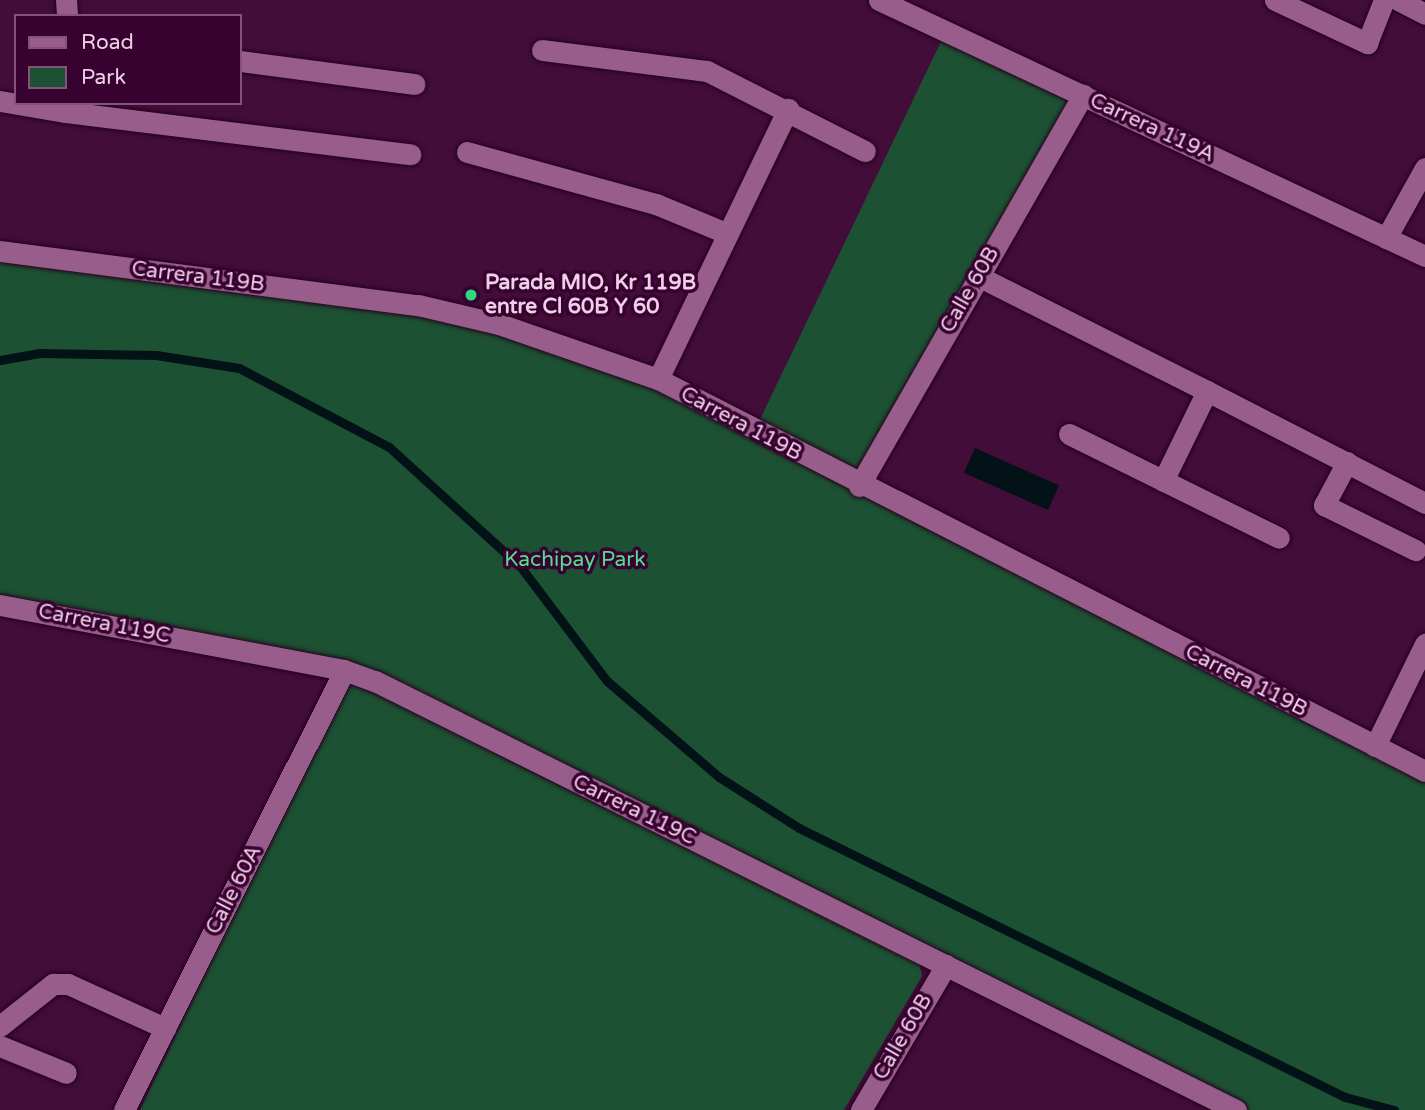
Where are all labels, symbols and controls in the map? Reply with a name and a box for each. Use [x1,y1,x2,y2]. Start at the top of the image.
legend [14,14,242,105]
text: Road [81,30,134,55]
text: Park [81,65,126,90]
street label: Carrera 119A [1086,88,1218,168]
street label: Calle 60B [935,243,1005,337]
street label: Carrera 119B [130,256,266,298]
place label: Parada MIO, Kr 119B entre Cl 60B Y 60 [485,270,696,320]
marker: Parada MIO, Kr 119B entre Cl 60B Y 60 [463,287,479,303]
street label: Carrera 119B [676,382,806,466]
park label: Kachipay Park [504,547,646,573]
street label: Carrera 119C [36,599,172,649]
street label: Carrera 119B [1181,639,1311,723]
street label: Carrera 119C [568,769,700,851]
street label: Calle 60A [201,841,267,939]
street label: Calle 60B [868,990,938,1084]

